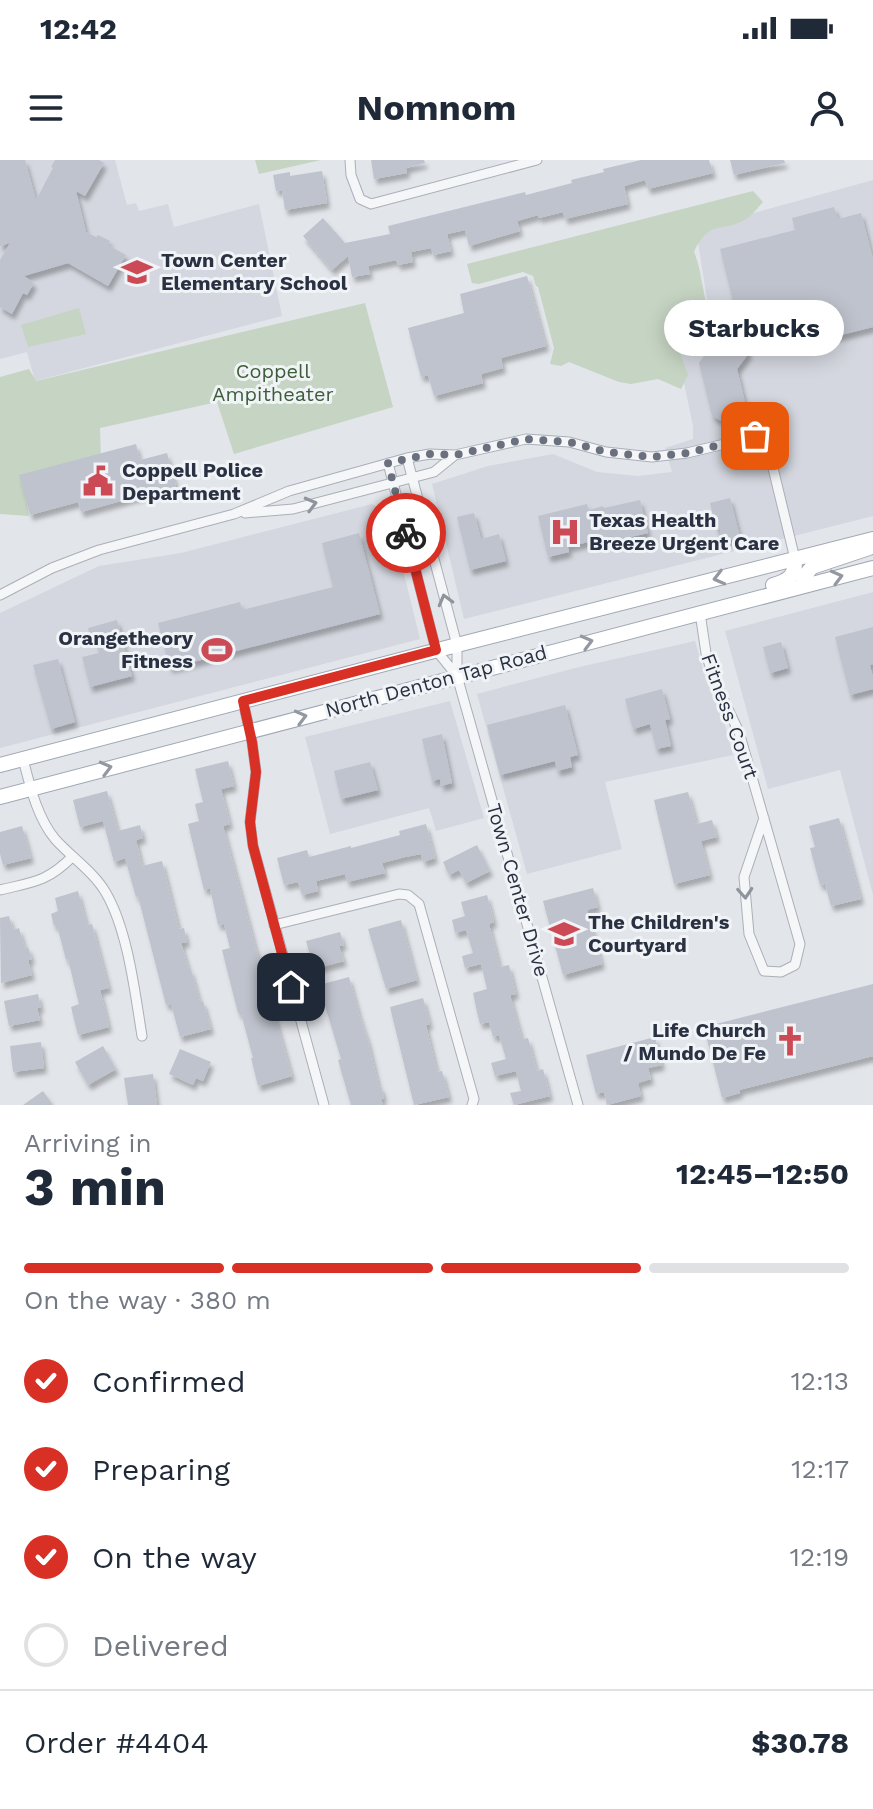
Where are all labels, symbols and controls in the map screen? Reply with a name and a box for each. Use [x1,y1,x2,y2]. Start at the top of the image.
text: 12:42 [40,11,117,46]
icon: menu [24,86,68,130]
icon: person [805,86,849,130]
text: Nomnom [357,87,516,129]
place label: Town Center Elementary School [161,248,348,295]
school or university icon: Town Center Elementary School [120,255,154,289]
callout: Starbucks [665,300,845,356]
text: Starbucks [688,313,820,343]
park label: Coppell Ampitheater [212,359,334,406]
pin [721,402,789,470]
icon: bag [733,414,777,458]
place label: Coppell Police Department [122,458,263,505]
public building icon: Coppell Police Department [81,464,115,498]
courier [366,493,446,573]
one-way arrow [303,497,317,514]
place label: Texas Health Breeze Urgent Care [589,508,779,555]
icon: bike [384,511,428,555]
hospital icon: Texas Health Breeze Urgent Care [548,515,582,549]
one-way arrow [712,568,726,585]
one-way arrow [829,570,843,587]
one-way arrow [438,593,454,607]
place label: Orangetheory Fitness [58,626,194,673]
sports icon: Orangetheory Fitness [200,633,234,667]
one-way arrow [579,635,593,652]
street label: North Denton Tap Road [323,640,549,722]
street label: Fitness Court [696,650,764,783]
one-way arrow [293,709,307,726]
one-way arrow [99,761,113,778]
street label: Town Center Drive [482,801,554,979]
one-way arrow [736,887,753,900]
place label: The Children's Courtyard [588,910,730,957]
school or university icon: The Children's Courtyard [547,917,581,951]
pin [257,953,325,1021]
icon: home [269,965,313,1009]
place label: Life Church / Mundo De Fe [623,1018,766,1065]
church icon: Life Church / Mundo De Fe [773,1024,807,1058]
text: Arriving in [24,1128,152,1158]
text: 12:45–12:50 [676,1156,849,1191]
text: 3 min [24,1157,166,1218]
text: On the way · 380 m [24,1285,271,1315]
icon: check [24,1359,68,1403]
text: Confirmed [92,1364,246,1399]
text: 12:13 [791,1366,849,1396]
icon: check [24,1447,68,1491]
text: Preparing [92,1452,230,1487]
text: 12:17 [791,1454,849,1484]
icon: check [24,1535,68,1579]
text: On the way [92,1540,257,1575]
text: 12:19 [790,1542,849,1572]
text: Delivered [92,1628,229,1663]
text: Order #4404 [24,1725,209,1760]
text: $30.78 [751,1725,849,1760]

